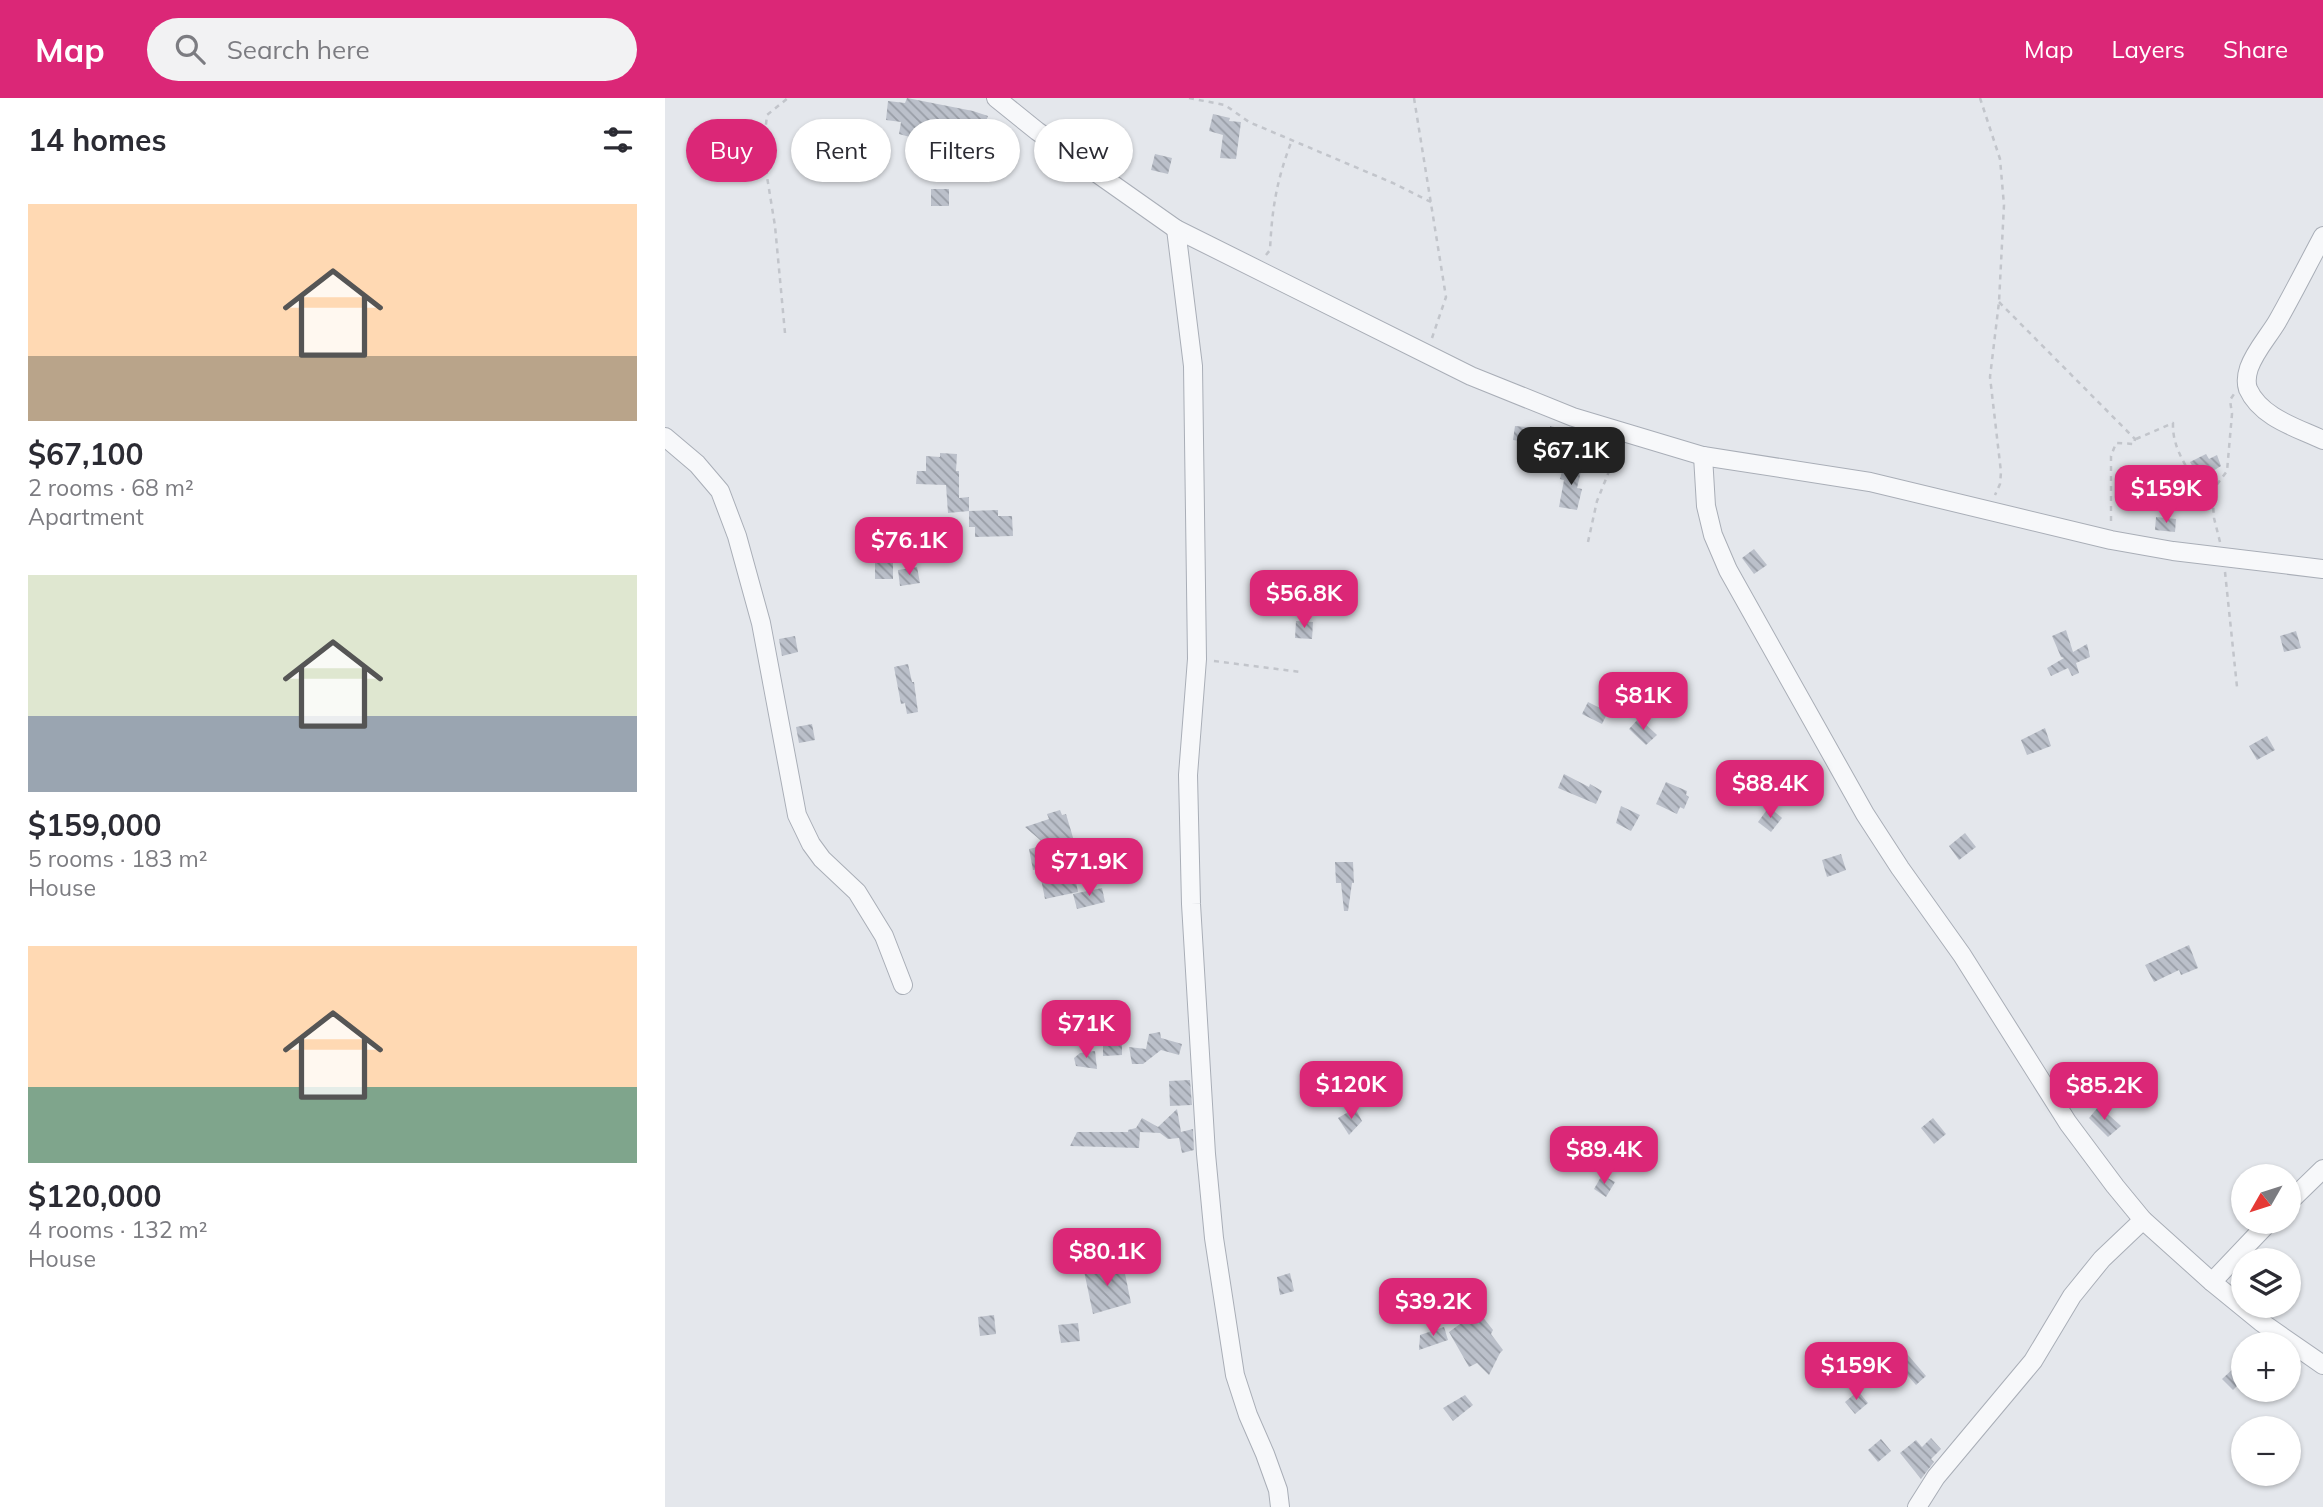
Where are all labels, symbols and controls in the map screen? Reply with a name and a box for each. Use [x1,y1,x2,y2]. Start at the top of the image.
search box [147,18,637,81]
text: Map [35,29,105,70]
icon: search [171,30,209,68]
text: Search here [227,33,370,66]
text: Map [2024,34,2073,64]
text: Layers [2111,34,2185,64]
text: Share [2223,34,2288,64]
chip: Buy [686,119,777,182]
chip: Rent [791,119,891,182]
chip: Filters [905,119,1020,182]
chip: New [1034,119,1133,182]
text: 14 homes [28,121,167,159]
icon: filters [599,121,637,159]
icon: home [270,250,396,376]
pin: $67.1K [1514,428,1628,487]
text: $67,100 [28,435,143,473]
text: $67.1K [1533,435,1609,464]
pin: $159K [2117,466,2215,525]
text: 2 rooms · 68 m² [28,473,194,502]
text: $159K [2131,473,2201,502]
text: Apartment [28,502,144,531]
pin: $76.1K [852,518,966,577]
text: $76.1K [871,525,947,554]
pin: $56.8K [1247,570,1361,630]
text: $56.8K [1266,578,1342,607]
icon: home [270,621,396,747]
pin: $81K [1602,672,1684,732]
text: $81K [1615,680,1671,709]
pin: $88.4K [1713,760,1827,820]
text: $88.4K [1732,768,1808,797]
text: $159,000 [28,806,161,844]
pin: $71.9K [1032,838,1146,898]
text: 5 rooms · 183 m² [28,844,208,873]
text: $71.9K [1051,846,1127,875]
text: House [28,873,96,902]
icon: home [270,992,396,1118]
pin: $71K [1045,1000,1127,1060]
text: $71K [1058,1008,1114,1037]
pin: $120K [1302,1062,1400,1121]
pin: $85.2K [2047,1062,2161,1122]
text: $120K [1316,1069,1386,1098]
text: $85.2K [2066,1070,2142,1099]
pin: $89.4K [1547,1126,1661,1186]
text: $89.4K [1566,1134,1642,1163]
north arrow [2231,1164,2301,1234]
map controls [2231,1164,2301,1486]
text: $120,000 [28,1177,161,1215]
text: 4 rooms · 132 m² [28,1215,208,1244]
pin: $80.1K [1050,1228,1164,1288]
text: $80.1K [1069,1236,1145,1265]
text: House [28,1244,96,1273]
button: layers [2231,1248,2301,1318]
pin: $39.2K [1376,1278,1490,1338]
text: $39.2K [1395,1286,1471,1315]
button: + [2231,1332,2301,1402]
pin: $159K [1807,1342,1905,1402]
text: $159K [1821,1350,1891,1379]
button: − [2231,1416,2301,1486]

